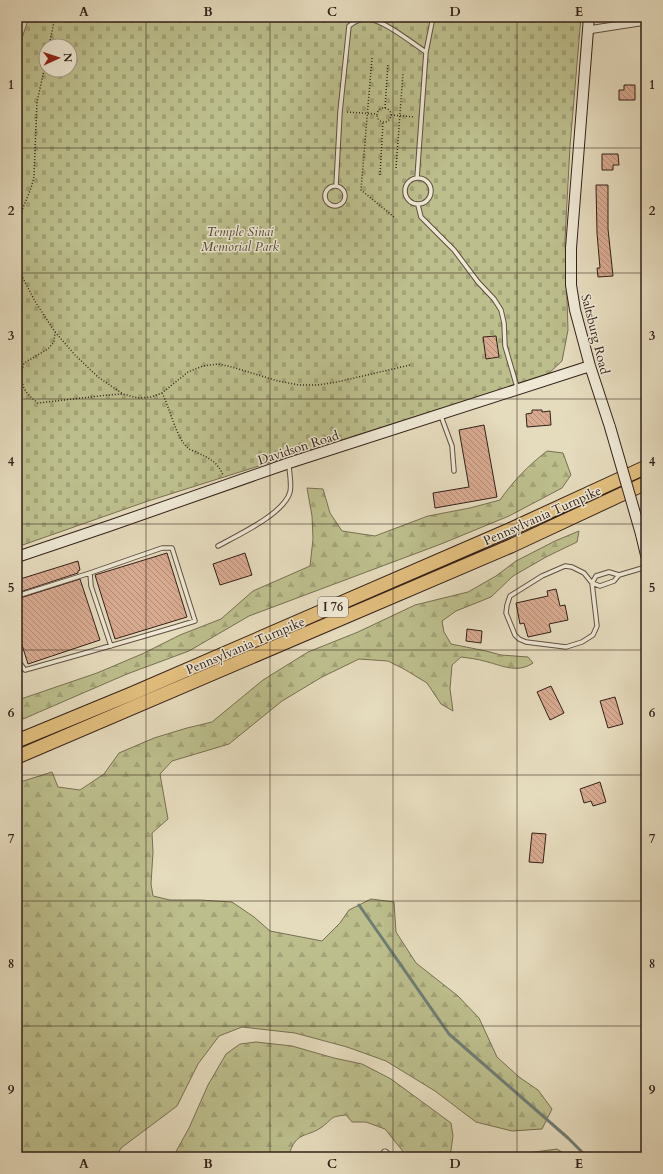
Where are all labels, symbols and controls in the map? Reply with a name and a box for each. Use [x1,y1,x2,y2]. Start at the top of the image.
text: A [79,3,89,21]
text: B [203,3,213,21]
text: C [327,3,337,21]
text: D [449,3,461,21]
text: E [575,3,583,21]
north arrow [38,38,78,78]
text: N [60,52,75,63]
text: 1 [8,76,14,94]
text: 1 [649,76,655,94]
text: 2 [8,202,15,220]
text: 2 [649,202,656,220]
park label: Temple Sinai Memorial Park [201,223,280,256]
street label: Saltsburg Road [576,292,614,376]
text: 3 [8,327,15,345]
text: 3 [649,327,656,345]
street label: Davidson Road [256,426,341,470]
text: 4 [8,453,15,471]
text: 4 [649,453,656,471]
street label: Pennsylvania Turnpike [481,482,604,550]
text: 5 [8,579,14,597]
text: 5 [649,579,655,597]
road number: I 76 [318,597,348,617]
street label: Pennsylvania Turnpike [183,613,308,679]
text: 6 [8,704,15,722]
text: 6 [649,704,656,722]
text: 7 [8,830,15,848]
text: 7 [649,830,656,848]
text: 8 [8,955,14,973]
text: 8 [649,955,655,973]
text: 9 [8,1081,15,1099]
text: 9 [649,1081,656,1099]
text: A [79,1155,89,1173]
text: B [203,1155,213,1173]
text: C [327,1155,337,1173]
text: D [449,1155,461,1173]
text: E [575,1155,583,1173]

